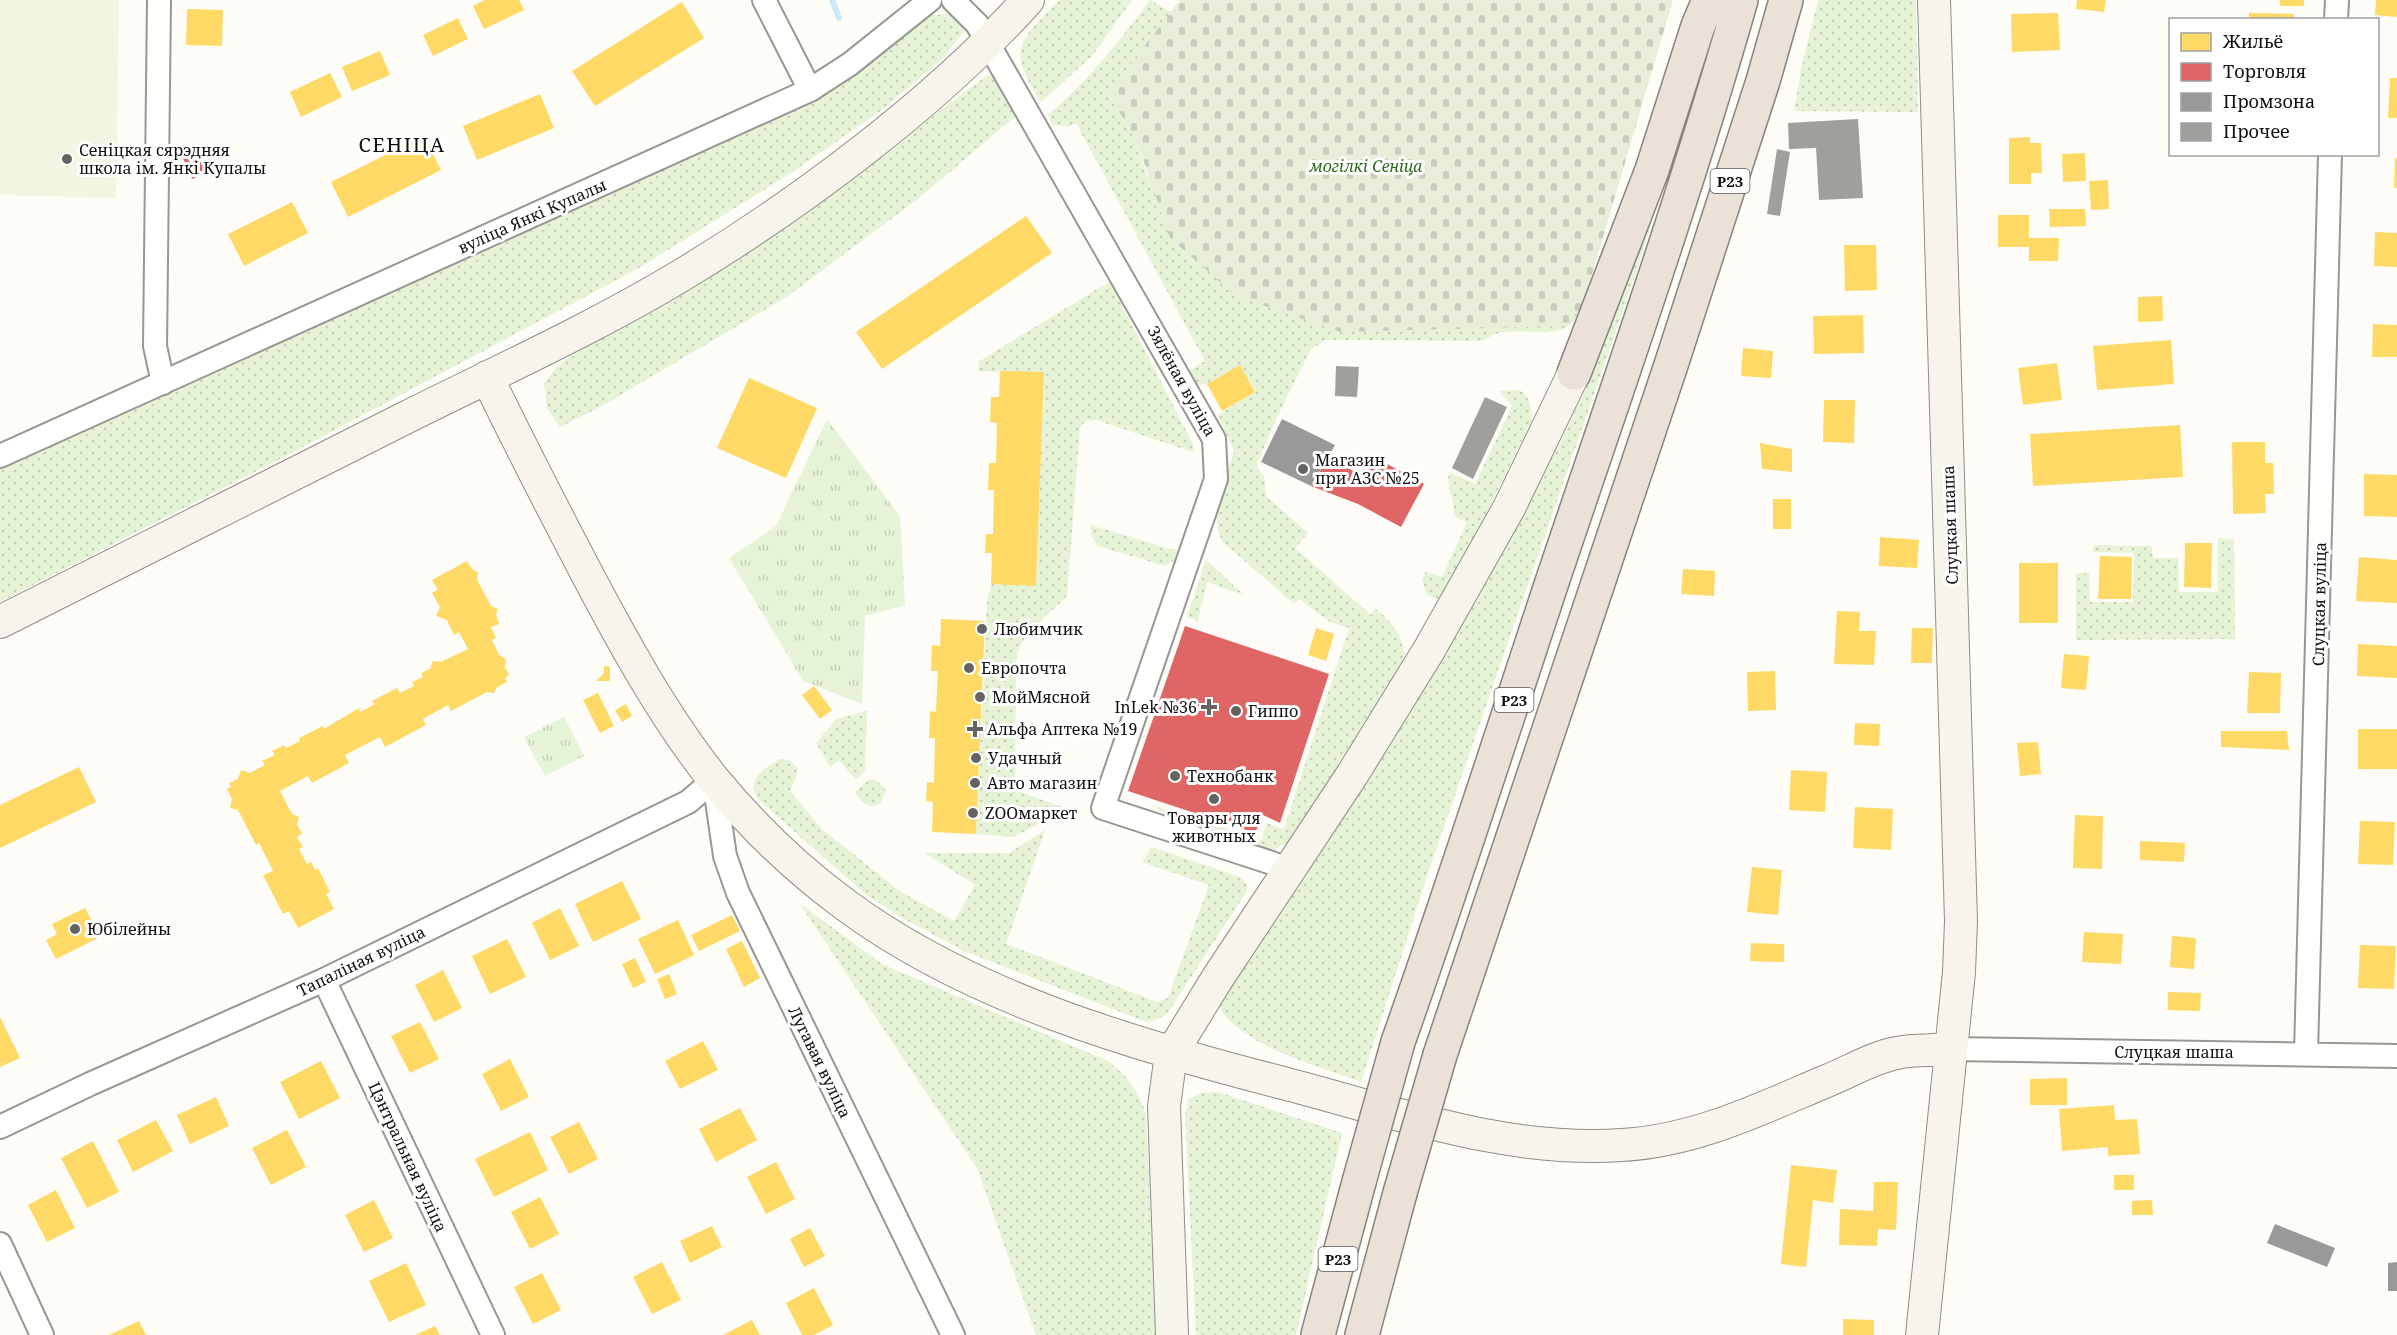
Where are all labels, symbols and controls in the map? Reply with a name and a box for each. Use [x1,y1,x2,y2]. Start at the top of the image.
legend [2169,18,2379,156]
text: Жильё [2222,29,2283,53]
text: Торговля [2223,59,2306,83]
text: Промзона [2223,89,2315,113]
text: Прочее [2223,119,2290,143]
district label: СЕНІЦА [358,131,446,158]
place label: Сеніцкая сярэдняя школа ім. Янкі Купалы [79,139,266,179]
marker: Сеніцкая сярэдняя школа ім. Янкі Купалы [60,152,74,166]
park label: могілкі Сеніца [1309,155,1422,177]
road number: Р23 [1710,169,1750,193]
street label: вуліца Янкі Купалы [454,173,610,259]
street label: Зялёная вуліца [1143,322,1221,440]
place label: Магазин при АЗС №25 [1315,449,1420,489]
marker: Магазин при АЗС №25 [1296,462,1310,476]
street label: Слуцкая шаша [1937,465,1963,585]
street label: Слуцкая вуліца [2307,542,2331,666]
place label: Любимчик [994,618,1083,640]
marker: Любимчик [975,622,989,636]
place label: Европочта [981,657,1067,679]
marker: Европочта [962,661,976,675]
place label: МойМясной [992,686,1091,708]
road number: Р23 [1494,688,1534,712]
marker: МойМясной [973,690,987,704]
place label: InLek №36 [1114,696,1197,718]
marker: InLek №36 [1202,700,1216,714]
place label: Гиппо [1248,700,1298,722]
marker: Гиппо [1229,704,1243,718]
place label: Альфа Аптека №19 [987,718,1137,740]
marker: Альфа Аптека №19 [968,722,982,736]
place label: Удачный [988,747,1062,769]
marker: Удачный [969,751,983,765]
place label: Технобанк [1187,765,1274,787]
marker: Технобанк [1168,769,1182,783]
place label: Авто магазин [987,772,1097,794]
marker: Авто магазин [968,776,982,790]
marker: Товары для животных [1207,792,1221,806]
place label: ZOOмаркет [985,802,1078,824]
marker: ZOOмаркет [966,806,980,820]
place label: Товары для животных [1167,807,1261,847]
place label: Юбілейны [87,918,171,940]
street label: Тапаліная вуліца [293,920,429,1002]
marker: Юбілейны [68,922,82,936]
street label: Лугавая вуліца [783,1002,857,1122]
street label: Слуцкая шаша [2114,1041,2234,1063]
street label: Цэнтральная вуліца [363,1078,453,1236]
road number: Р23 [1318,1247,1358,1271]

